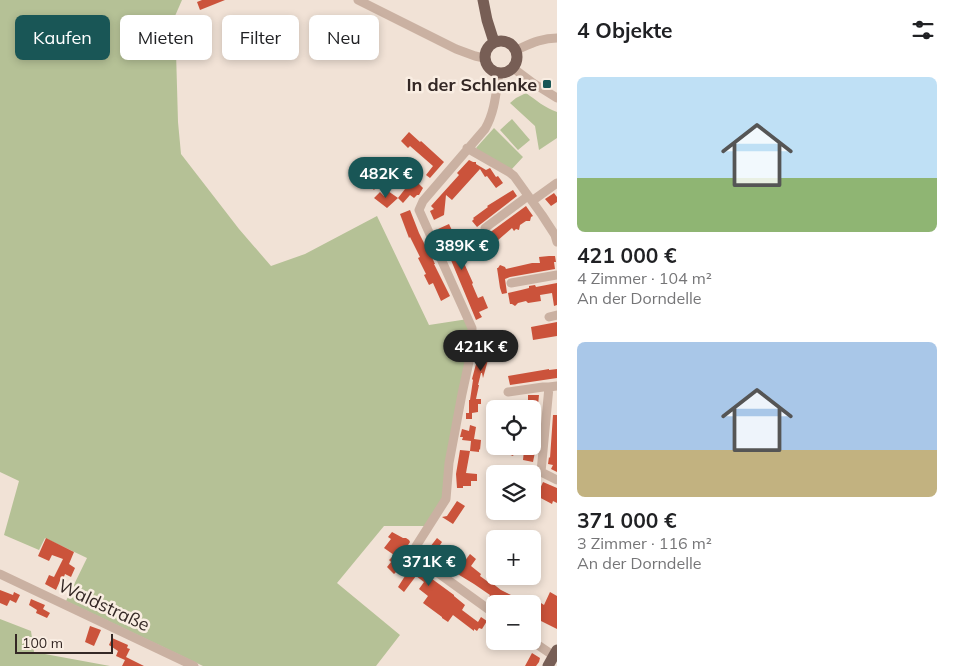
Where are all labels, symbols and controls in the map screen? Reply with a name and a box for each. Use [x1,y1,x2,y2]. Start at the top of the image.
chip: Kaufen [15,15,110,60]
chip: Mieten [120,15,212,60]
chip: Filter [222,15,299,60]
chip: Neu [309,15,379,60]
icon: filters [909,16,937,44]
text: 4 Objekte [577,17,673,43]
place label: In der Schlenke [407,73,537,96]
marker: In der Schlenke [541,78,553,90]
icon: home [712,110,802,200]
pin: 482K € [345,156,427,199]
text: 482K € [359,163,413,183]
pin: 389K € [421,228,503,271]
text: 389K € [435,235,489,255]
text: 421 000 € [577,242,677,268]
text: 4 Zimmer · 104 m² [577,268,712,288]
text: An der Dorndelle [577,288,702,308]
pin: 421K € [440,330,522,372]
text: 421K € [454,336,508,356]
icon: home [712,375,802,465]
map controls [486,400,541,650]
button: locate [486,400,541,455]
button: layers [486,465,541,520]
text: 371 000 € [577,507,677,533]
button: + [486,530,541,585]
text: 3 Zimmer · 116 m² [577,533,712,553]
pin: 371K € [388,544,470,587]
text: 371K € [402,551,456,571]
text: An der Dorndelle [577,553,702,573]
street label: Waldstraße [55,574,153,636]
button: − [486,595,541,650]
scale bar [15,631,112,654]
text: 100 m [22,634,63,652]

